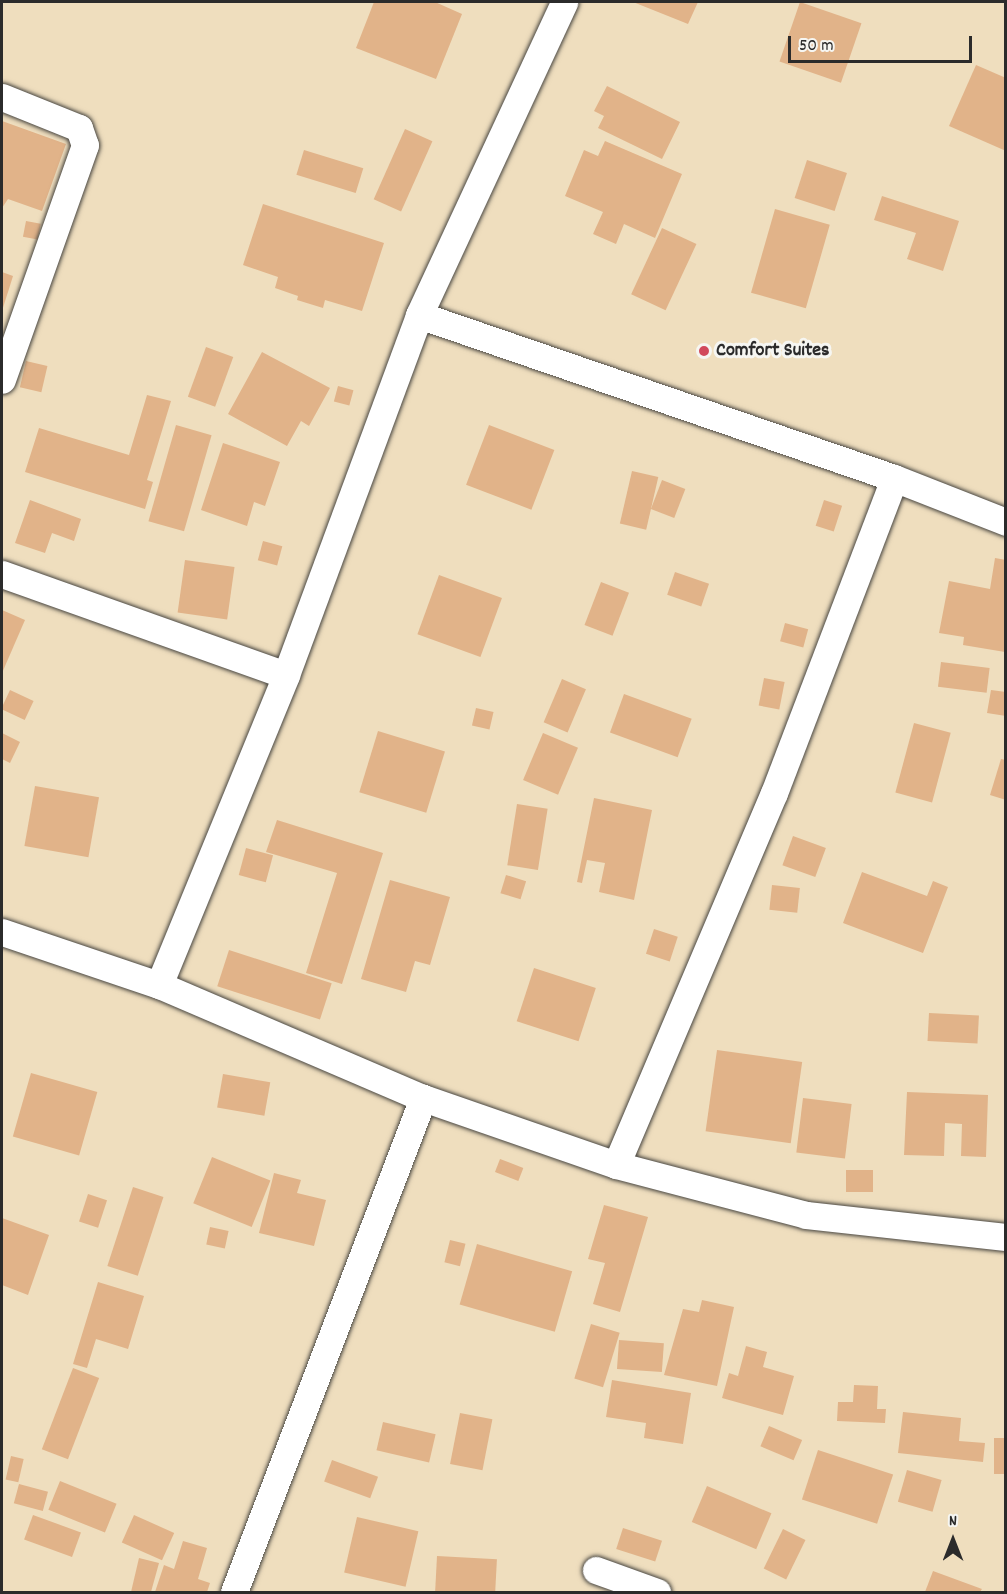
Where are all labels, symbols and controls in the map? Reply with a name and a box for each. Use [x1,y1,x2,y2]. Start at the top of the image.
scale bar [791,24,976,62]
text: 50 m [799,34,834,59]
place label: Comfort Suites [716,339,830,363]
marker: Comfort Suites [697,344,711,358]
north arrow [923,1510,983,1570]
text: N [949,1510,957,1533]

